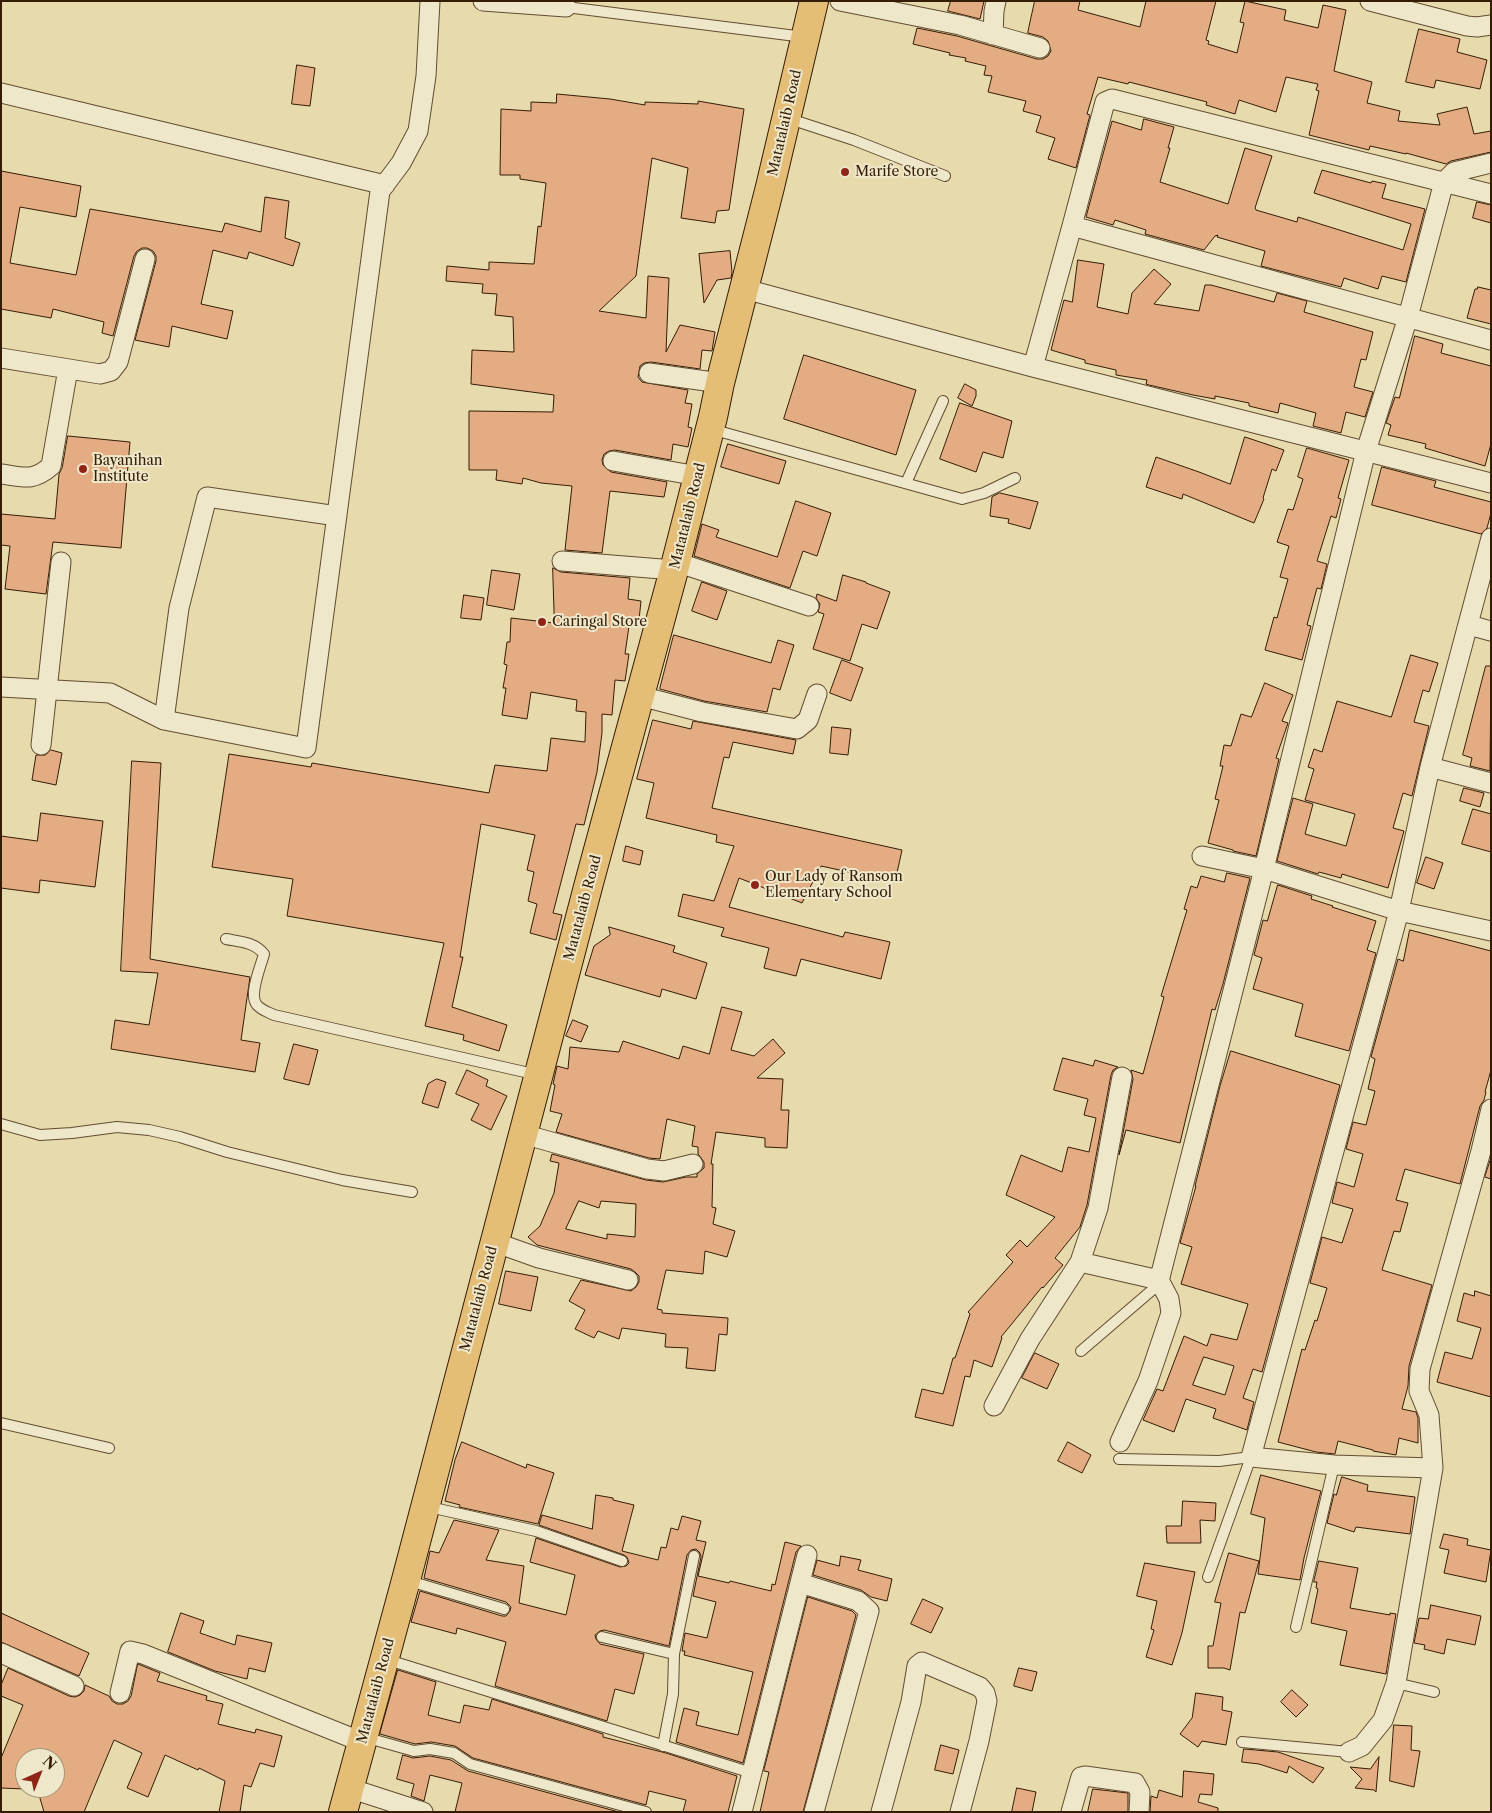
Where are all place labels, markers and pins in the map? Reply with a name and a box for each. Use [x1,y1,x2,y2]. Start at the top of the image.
place label: Marife Store [855,164,938,180]
marker: Marife Store [839,166,851,178]
place label: Bayanihan Institute [93,453,163,486]
marker: Bayanihan Institute [77,463,89,475]
place label: Caringal Store [552,614,647,630]
marker: Caringal Store [536,616,548,628]
place label: Our Lady of Ransom Elementary School [765,869,903,902]
marker: Our Lady of Ransom Elementary School [749,879,761,891]

